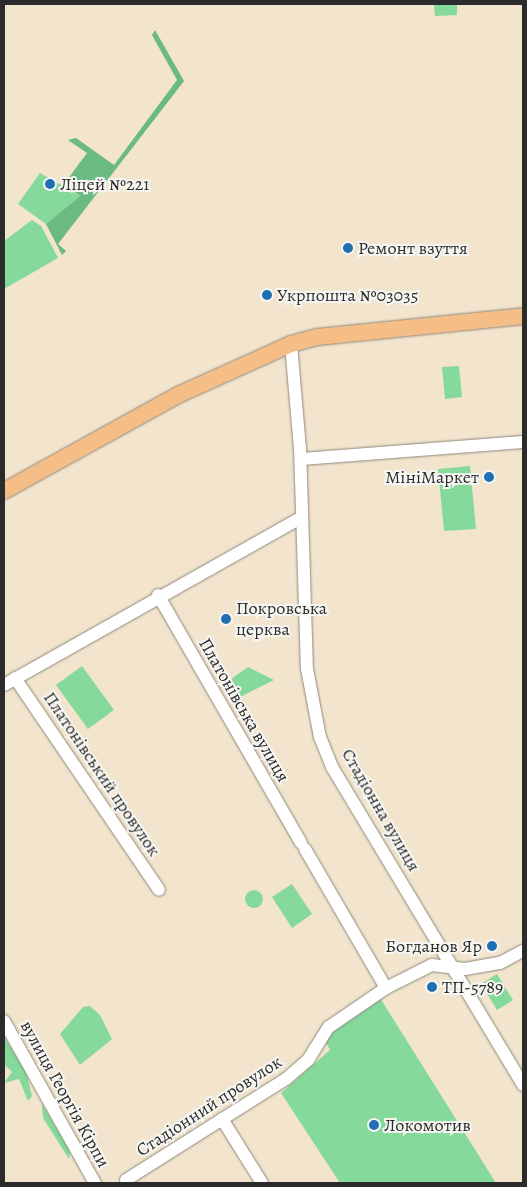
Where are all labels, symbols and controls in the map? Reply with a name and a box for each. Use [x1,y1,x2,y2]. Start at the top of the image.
place label: Ліцей №221 [60,173,149,195]
marker: Ліцей №221 [44,178,56,190]
place label: Ремонт взуття [358,237,468,259]
marker: Ремонт взуття [342,242,354,254]
place label: Укрпошта №03035 [277,284,418,306]
marker: Укрпошта №03035 [261,289,273,301]
place label: МініМаркет [385,466,479,488]
marker: МініМаркет [483,471,495,483]
place label: Покровська церква [236,598,327,640]
marker: Покровська церква [220,613,232,625]
street label: Платонівська вулиця [194,634,294,786]
street label: Платонівський провулок [39,688,165,860]
street label: Стадіонна вулиця [337,745,425,875]
place label: Богданов Яр [385,935,482,957]
marker: Богданов Яр [486,940,498,952]
place label: ТП-5789 [442,976,503,998]
marker: ТП-5789 [426,981,438,993]
street label: вулиця Георгія Кірпи [16,1017,114,1171]
street label: Стадіонний провулок [132,1051,286,1161]
place label: Локомотив [384,1114,471,1136]
marker: Локомотив [368,1119,380,1131]

